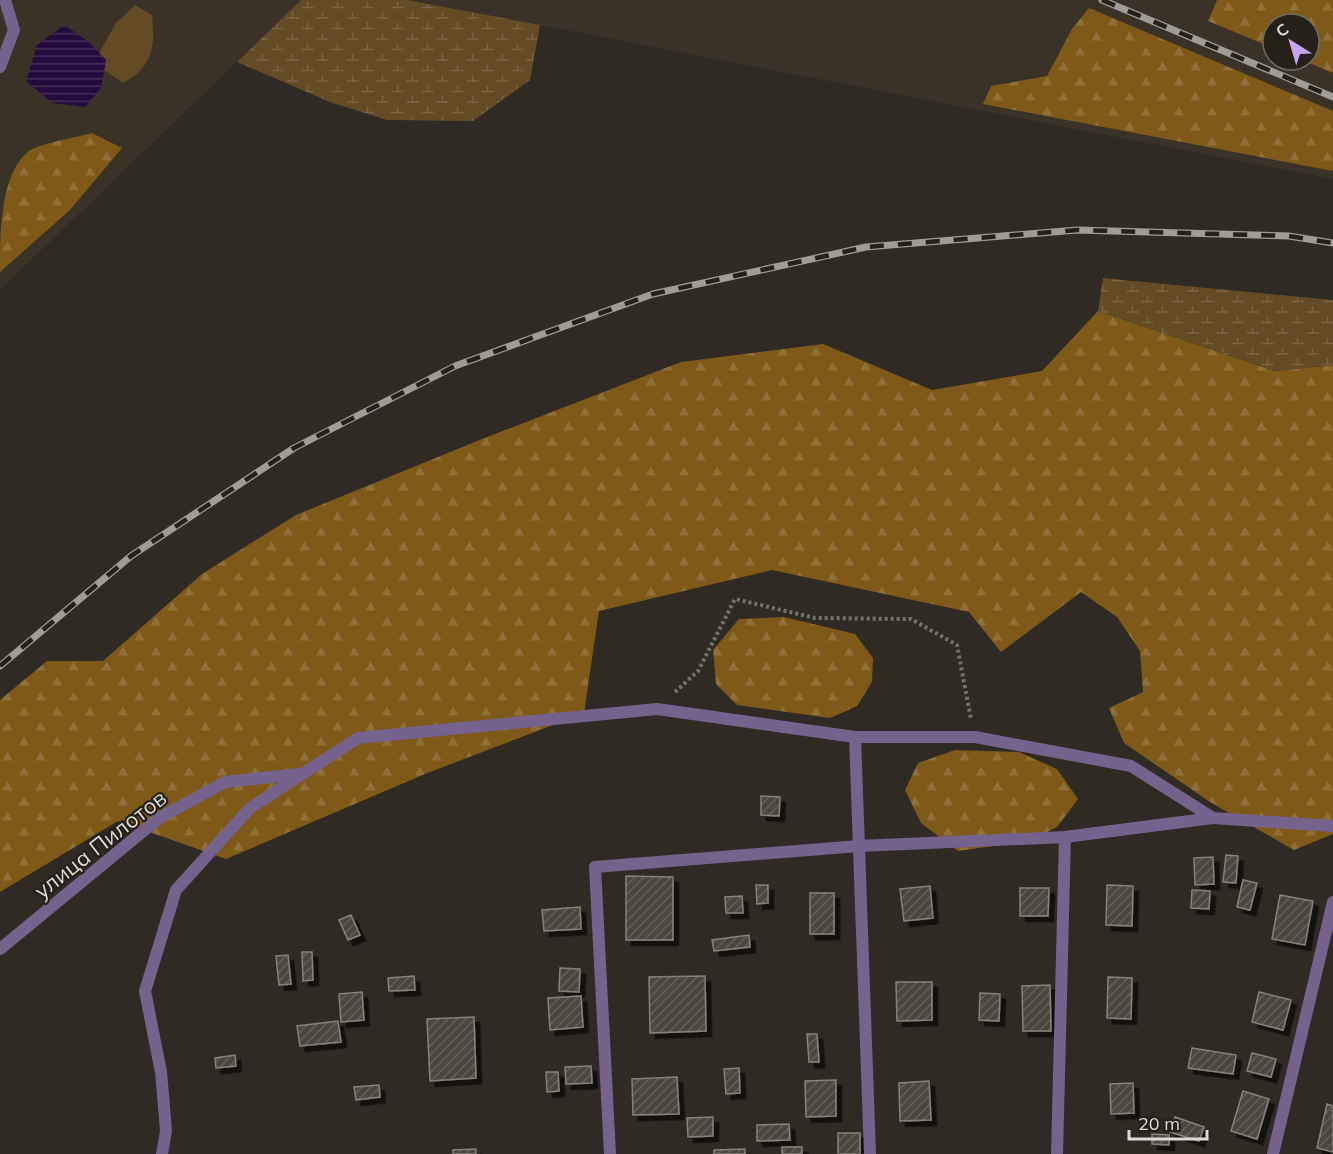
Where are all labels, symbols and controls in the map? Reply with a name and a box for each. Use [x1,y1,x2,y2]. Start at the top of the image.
north arrow [1261,12,1321,72]
text: С [1272,19,1292,41]
street label: улица Пилотов [28,784,172,904]
scale bar [1129,1103,1207,1141]
text: 20 m [1138,1112,1180,1135]

